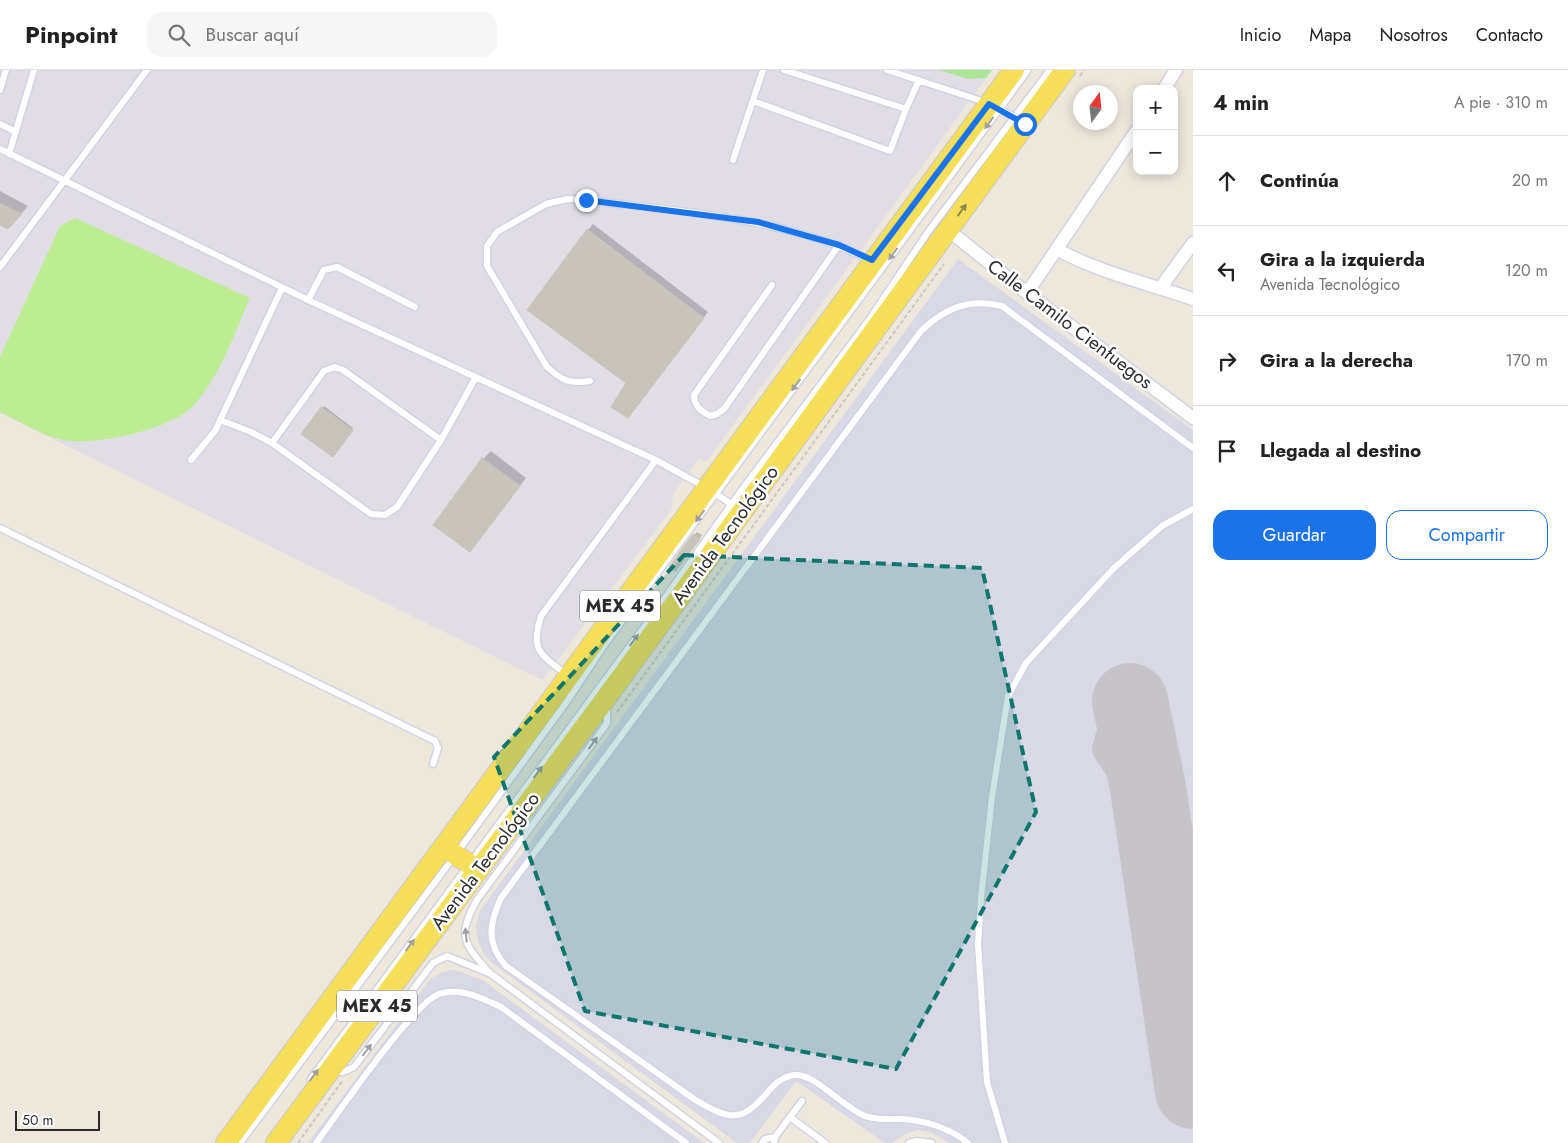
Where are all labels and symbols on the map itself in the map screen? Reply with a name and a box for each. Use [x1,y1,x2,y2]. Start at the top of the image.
north arrow [1073,85,1118,130]
route start [1014,113,1037,136]
one-way arrow [984,117,994,130]
route end [575,189,598,212]
one-way arrow [957,204,968,217]
one-way arrow [888,247,898,261]
street label: Calle Camilo Cienfuegos [982,253,1158,395]
one-way arrow [791,378,802,391]
street label: Avenida Tecnológico [665,460,785,610]
one-way arrow [695,509,705,523]
road number: MEX 45 [580,590,660,622]
one-way arrow [629,634,639,647]
one-way arrow [587,737,598,750]
one-way arrow [533,765,543,778]
street label: Avenida Tecnológico [424,787,546,935]
one-way arrow [461,926,469,942]
one-way arrow [405,938,415,952]
road number: MEX 45 [337,990,417,1021]
one-way arrow [362,1043,372,1057]
one-way arrow [309,1068,319,1082]
scale bar [15,1108,100,1131]

